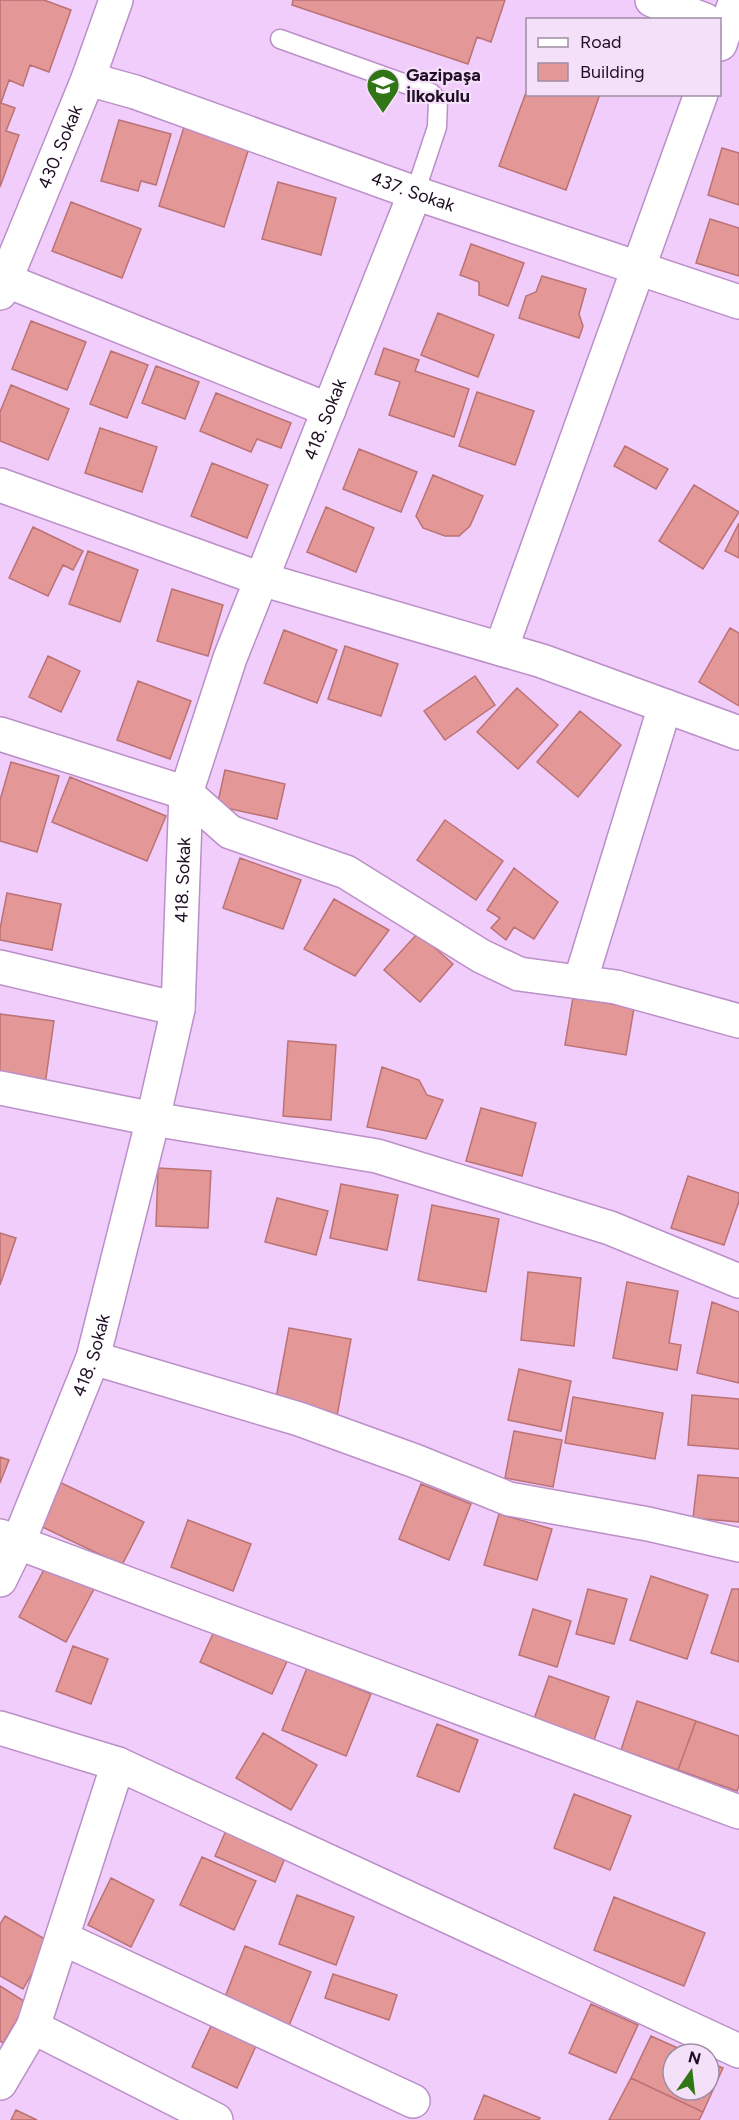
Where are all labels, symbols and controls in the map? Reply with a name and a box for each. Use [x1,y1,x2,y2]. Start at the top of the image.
legend [526,18,721,96]
text: Road [580,31,621,53]
text: Building [580,61,645,83]
place label: Gazipaşa İlkokulu [406,64,481,107]
school or university icon: Gazipaşa İlkokulu [365,67,401,114]
street label: 430. Sokak [33,101,87,192]
street label: 437. Sokak [368,167,458,217]
street label: 418. Sokak [299,375,351,463]
street label: 418. Sokak [170,836,195,923]
street label: 418. Sokak [68,1311,115,1400]
north arrow [661,2042,721,2102]
text: N [686,2047,703,2069]

